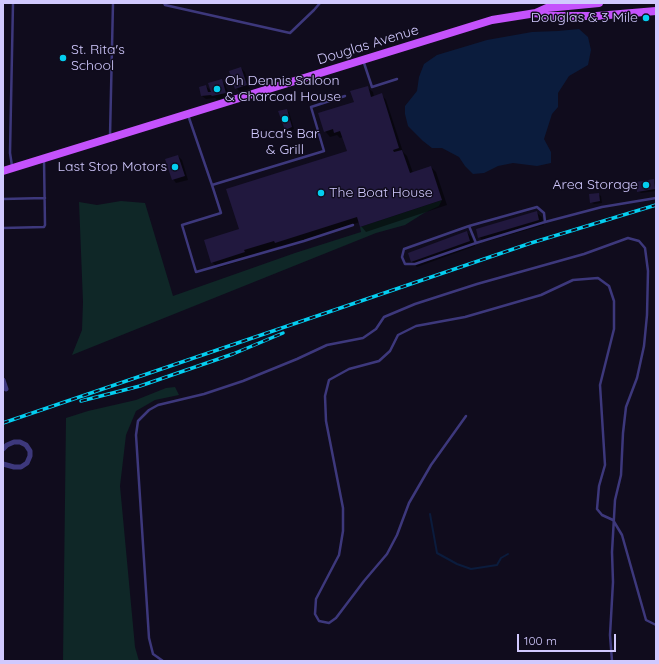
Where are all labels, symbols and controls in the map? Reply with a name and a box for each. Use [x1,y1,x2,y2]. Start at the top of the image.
place label: Douglas & 3 Mile [531,10,638,26]
marker: Douglas & 3 Mile [641,13,651,23]
street label: Douglas Avenue [315,22,421,68]
place label: St. Rita's School [71,42,125,74]
marker: St. Rita's School [58,53,68,63]
place label: Oh Dennis Saloon & Charcoal House [225,73,341,106]
marker: Oh Dennis Saloon & Charcoal House [212,84,222,94]
marker: Buca's Bar & Grill [280,114,290,124]
place label: Buca's Bar & Grill [251,126,319,158]
place label: Last Stop Motors [58,159,167,175]
marker: Last Stop Motors [170,162,180,172]
place label: Area Storage [553,177,638,193]
marker: Area Storage [641,180,651,190]
place label: The Boat House [329,185,433,201]
marker: The Boat House [316,188,326,198]
scale bar [519,626,618,652]
text: 100 m [524,633,557,648]

